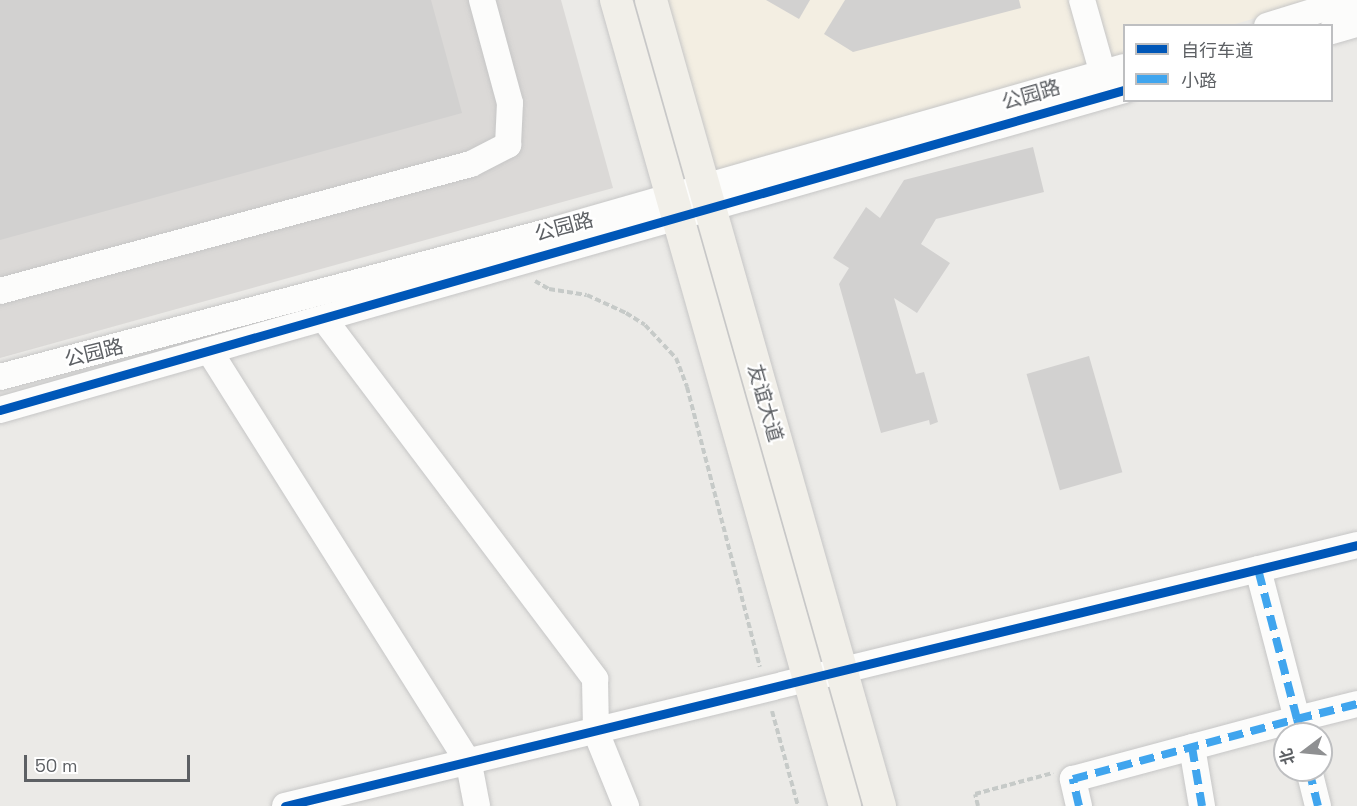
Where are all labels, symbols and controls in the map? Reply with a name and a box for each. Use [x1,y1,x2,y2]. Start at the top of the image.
legend [1123,24,1333,102]
text: 自行车道 [1181,39,1253,62]
text: 小路 [1181,69,1217,92]
street label: 公园路 [999,75,1063,115]
street label: 公园路 [532,208,596,246]
street label: 公园路 [62,334,126,372]
street label: 友谊大道 [742,361,788,445]
north arrow [1273,722,1333,782]
scale bar [27,743,194,781]
text: 北 [1275,746,1299,767]
text: 50 m [35,754,77,777]

